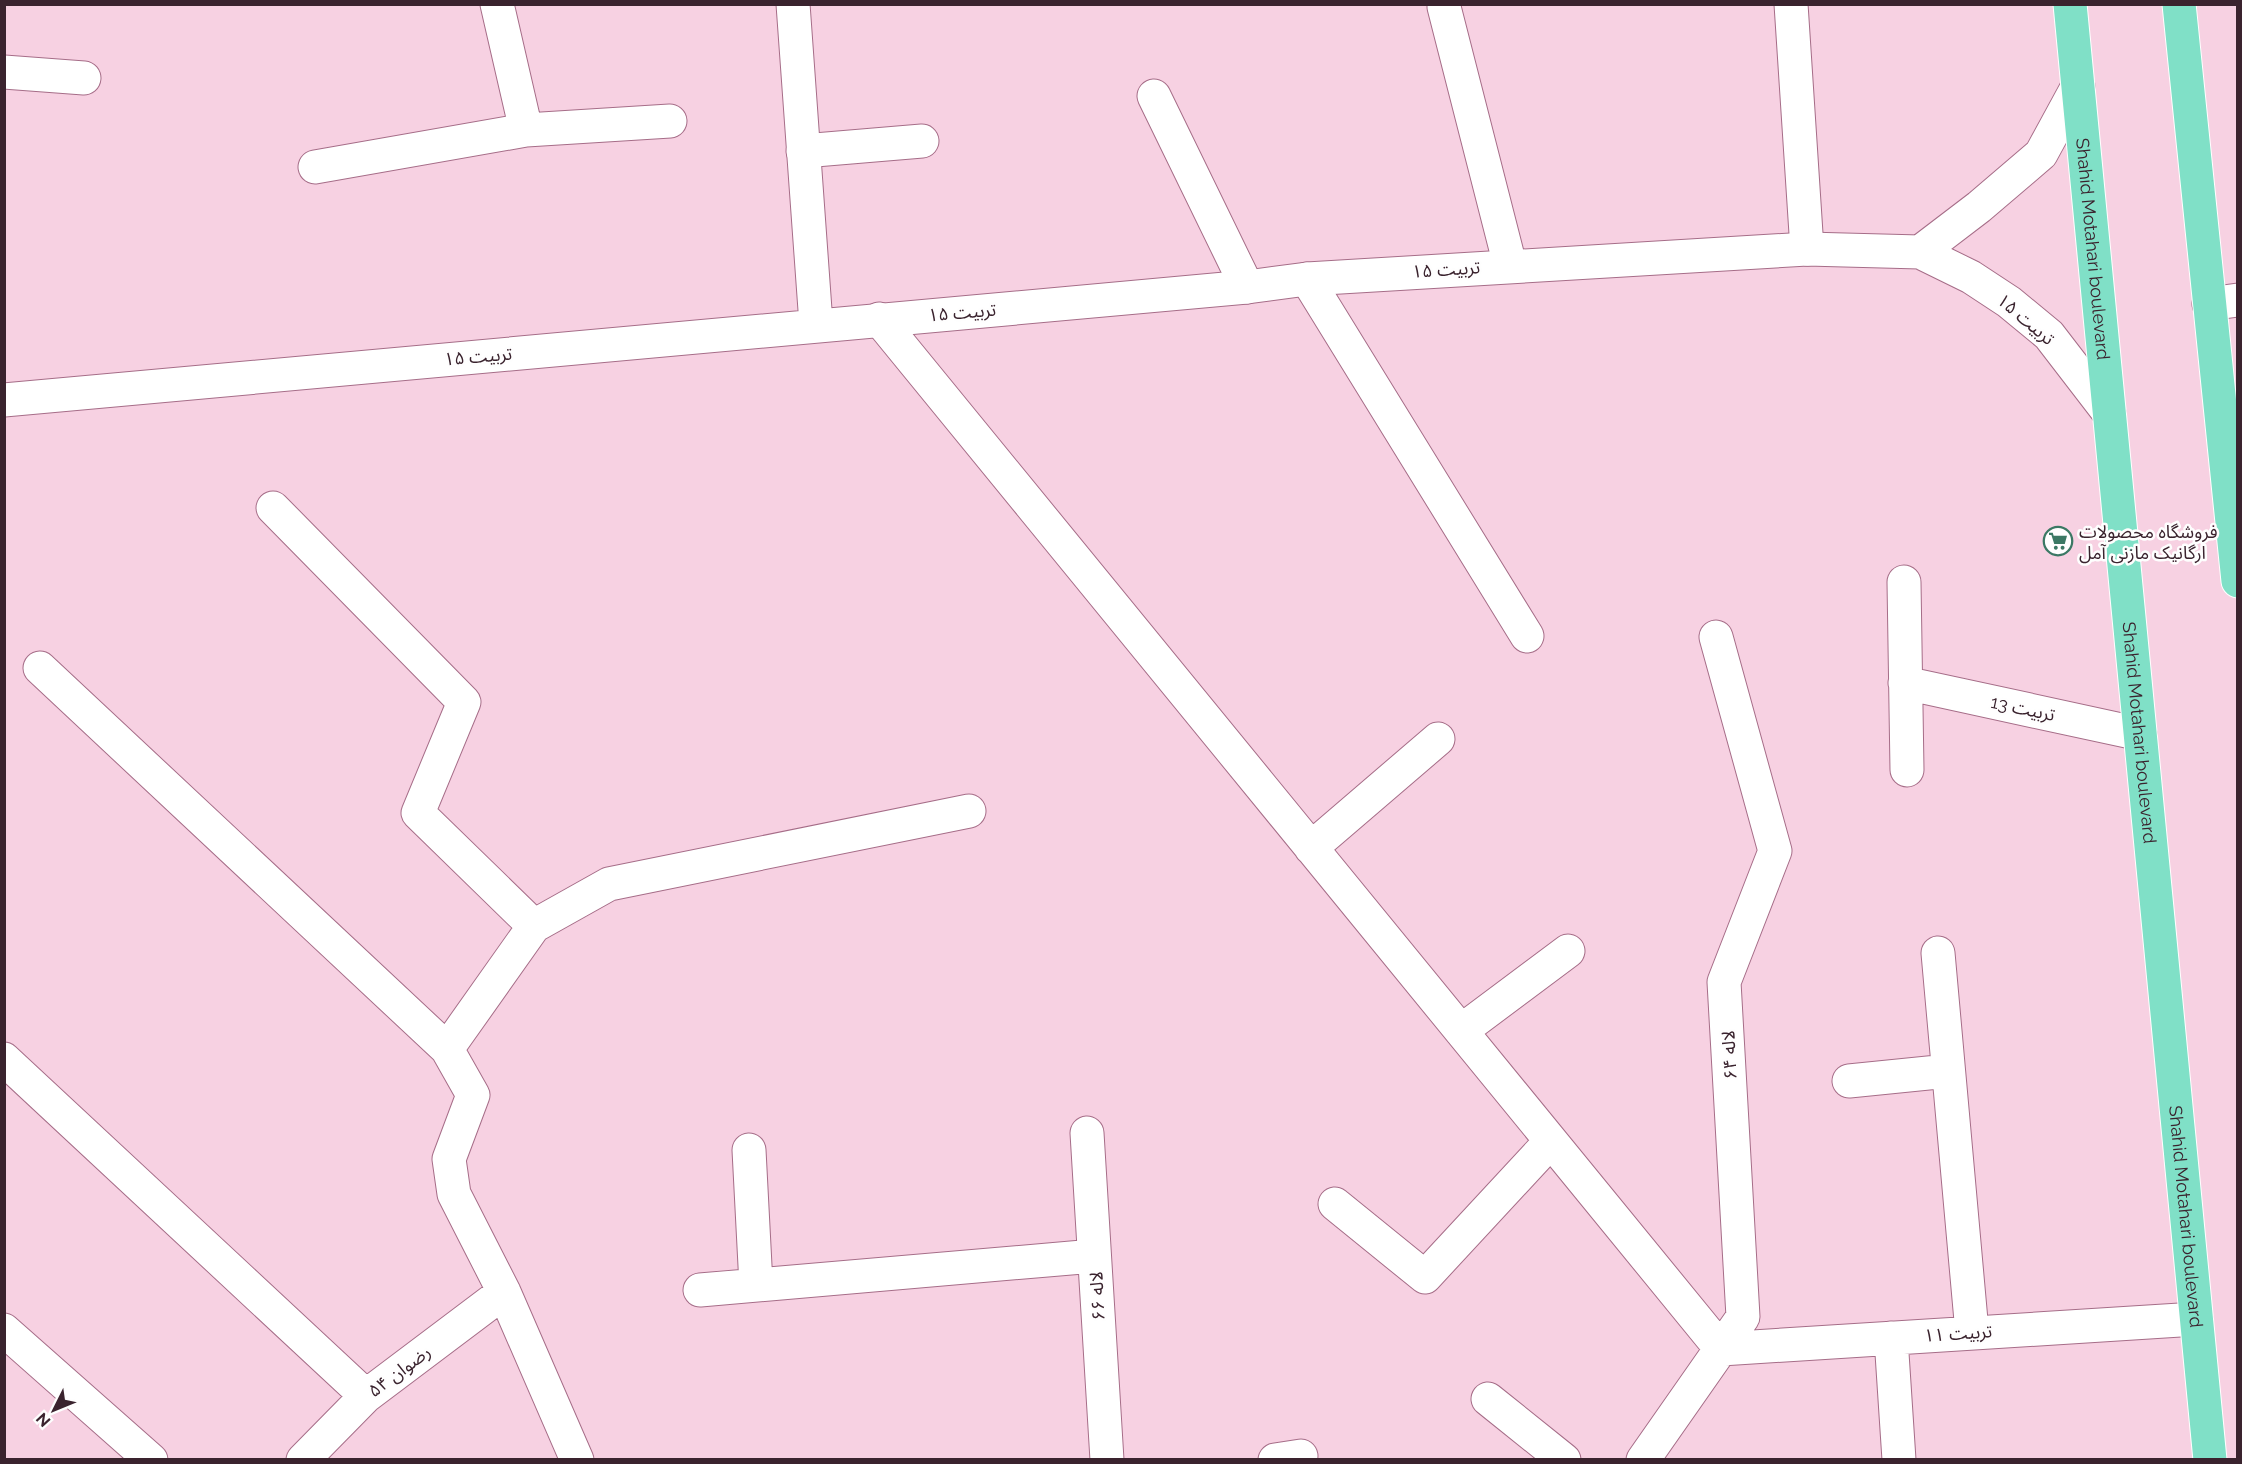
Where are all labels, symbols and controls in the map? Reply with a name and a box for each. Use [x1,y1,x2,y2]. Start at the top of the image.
street label: Shahid Motahari boulevard [2072,137,2115,361]
street label: تربیت ۱۵ [1411,256,1481,283]
street label: تربیت ۱۵ [1992,289,2059,350]
street label: تربیت ۱۵ [927,299,997,326]
street label: تربیت ۱۵ [443,343,513,370]
place label: فروشگاه محصولات ارگانیک مازنی آمل [2079,521,2217,564]
supermarket icon: فروشگاه محصولات ارگانیک مازنی آمل [2042,525,2074,557]
street label: Shahid Motahari boulevard [2119,621,2161,845]
street label: تربیت 13 [1989,691,2057,726]
street label: لاله ۶۴ [1717,1030,1741,1080]
street label: Shahid Motahari boulevard [2165,1104,2208,1328]
street label: لاله ۶۶ [1085,1271,1109,1321]
street label: تربیت ۱۱ [1923,1320,1993,1347]
street label: رضوان ۵۴ [364,1341,435,1402]
north arrow [24,1380,84,1440]
text: N [32,1409,55,1431]

